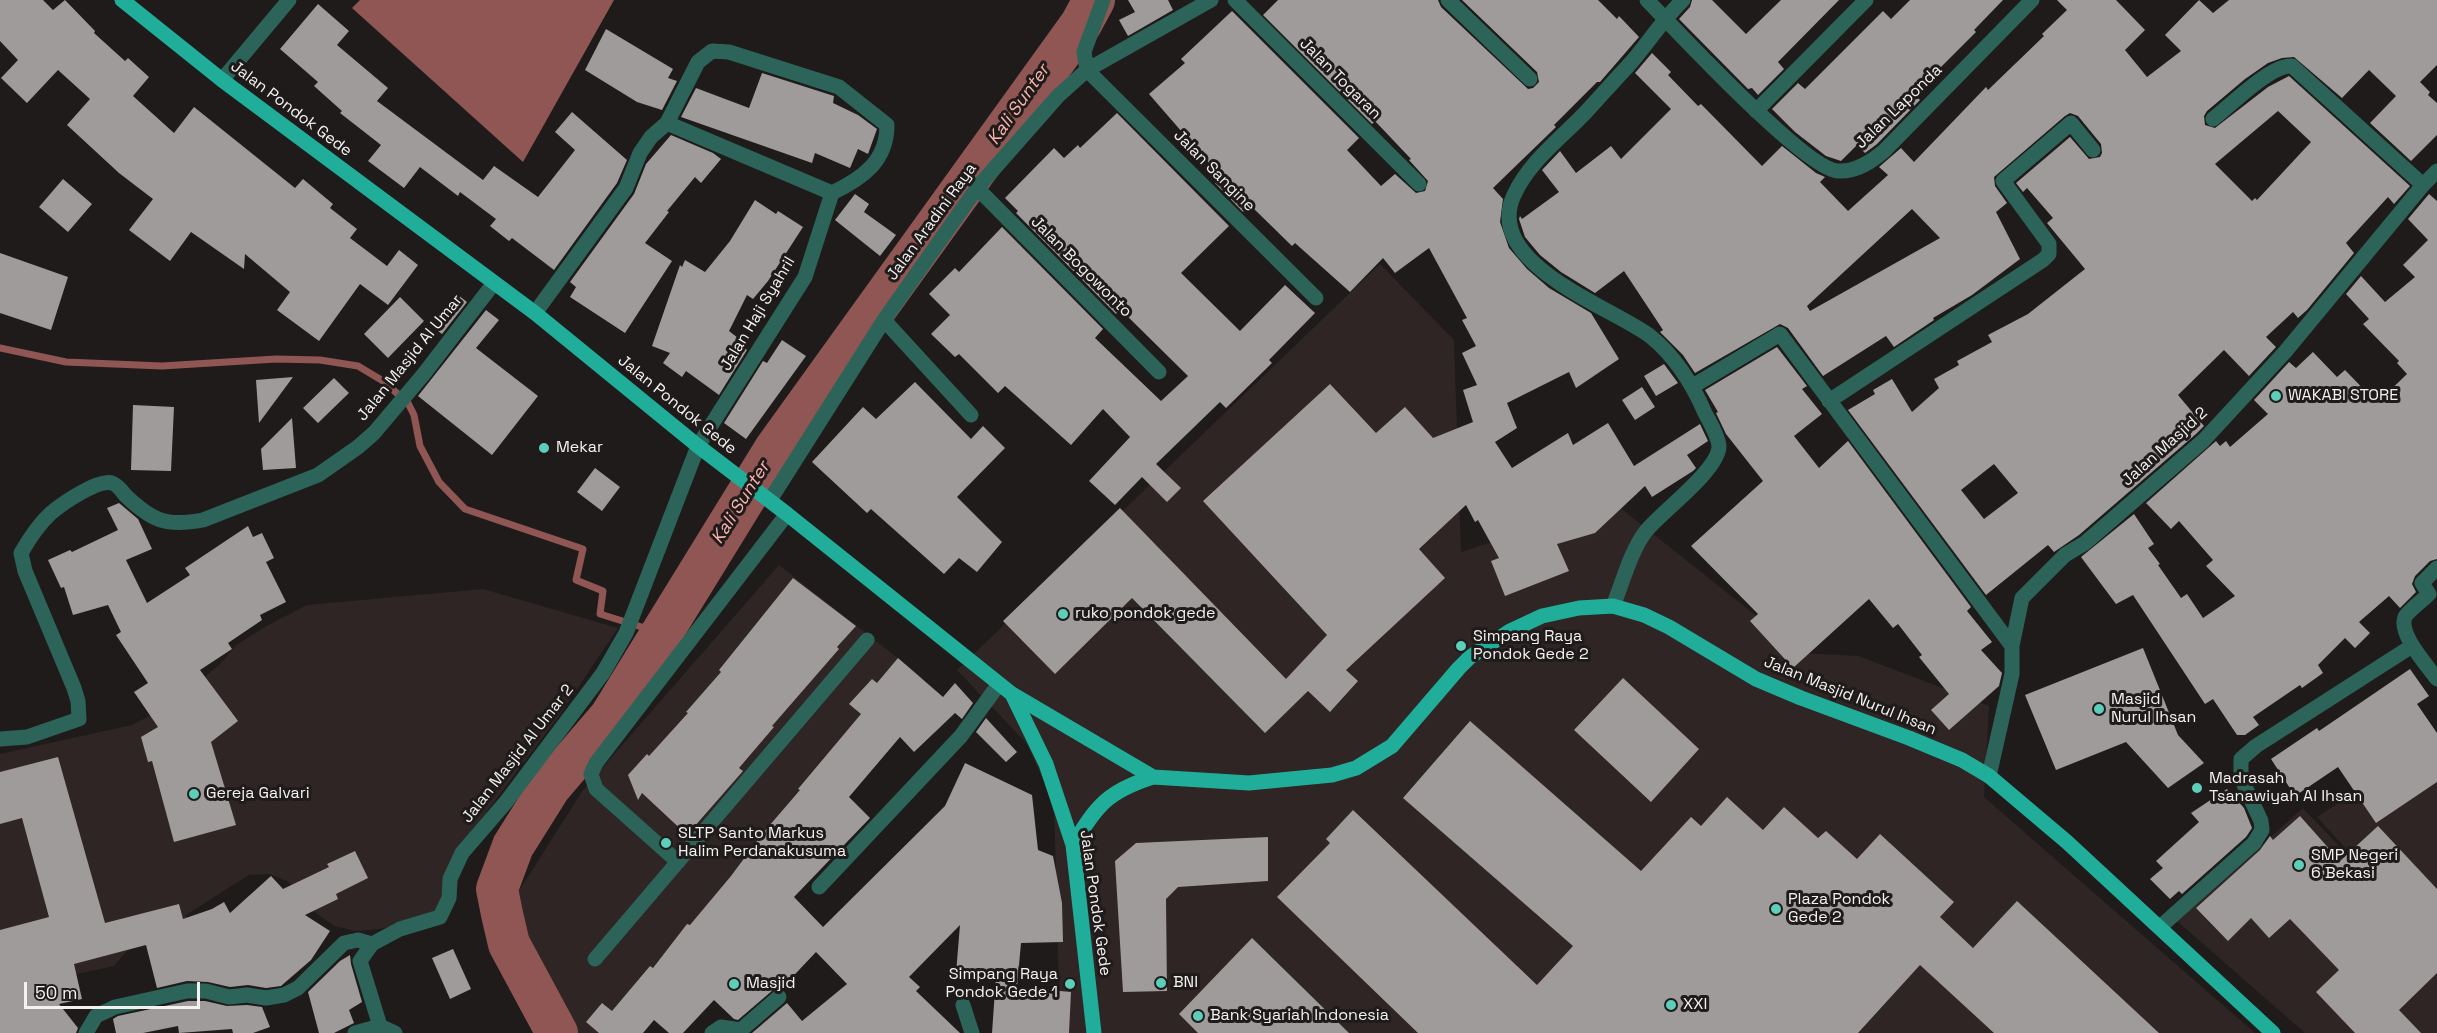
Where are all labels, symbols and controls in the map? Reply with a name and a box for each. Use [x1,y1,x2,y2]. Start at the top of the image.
street label: Jalan Togaran [1295,34,1385,124]
street label: Jalan Pondok Gede [226,57,356,161]
water label: Kali Sunter [983,61,1055,149]
street label: Jalan Laponda [1852,61,1946,153]
street label: Jalan Sangine [1169,126,1259,216]
street label: Jalan Aradini Raya [883,160,981,284]
street label: Jalan Bogowonto [1027,213,1135,321]
street label: Jalan Haji Syahril [716,254,800,374]
street label: Jalan Masjid Al Umar [353,291,467,425]
street label: Jalan Pondok Gede [614,351,740,459]
place label: WAKABI STORE [2288,386,2398,406]
marker: WAKABI STORE [2269,389,2283,403]
street label: Jalan Masjid 2 [2118,404,2212,490]
place label: Mekar [556,438,603,458]
marker: Mekar [537,441,551,455]
water label: Kali Sunter [707,458,775,548]
place label: ruko pondok gede [1075,604,1215,624]
marker: ruko pondok gede [1056,607,1070,621]
place label: Simpang Raya Pondok Gede 2 [1473,627,1589,665]
marker: Simpang Raya Pondok Gede 2 [1454,639,1468,653]
street label: Jalan Masjid Nurul Ihsan [1761,653,1939,739]
street label: Jalan Masjid Al Umar 2 [458,681,578,827]
place label: Masjid Nurul Ihsan [2111,690,2196,728]
marker: Masjid Nurul Ihsan [2092,702,2106,716]
place label: Madrasah Tsanawiyah Al Ihsan [2209,769,2362,807]
marker: Madrasah Tsanawiyah Al Ihsan [2190,781,2204,795]
place label: Gereja Galvari [206,784,310,804]
marker: Gereja Galvari [187,787,201,801]
place label: SLTP Santo Markus Halim Perdanakusuma [678,824,846,862]
street label: Jalan Pondok Gede [1075,829,1115,977]
marker: SLTP Santo Markus Halim Perdanakusuma [659,836,673,850]
place label: SMP Negeri 6 Bekasi [2311,846,2398,884]
marker: SMP Negeri 6 Bekasi [2292,858,2306,872]
place label: Plaza Pondok Gede 2 [1788,890,1890,928]
marker: Plaza Pondok Gede 2 [1769,902,1783,916]
place label: Simpang Raya Pondok Gede 1 [945,965,1058,1003]
scale bar [27,970,202,1008]
place label: BNI [1173,973,1198,993]
place label: Masjid [746,974,796,994]
marker: BNI [1154,976,1168,990]
marker: Masjid [727,977,741,991]
marker: Simpang Raya Pondok Gede 1 [1063,977,1077,991]
text: 50 m [35,981,77,1004]
place label: XXI [1683,995,1707,1015]
marker: XXI [1664,998,1678,1012]
place label: Bank Syariah Indonesia [1210,1006,1389,1026]
marker: Bank Syariah Indonesia [1191,1009,1205,1023]

